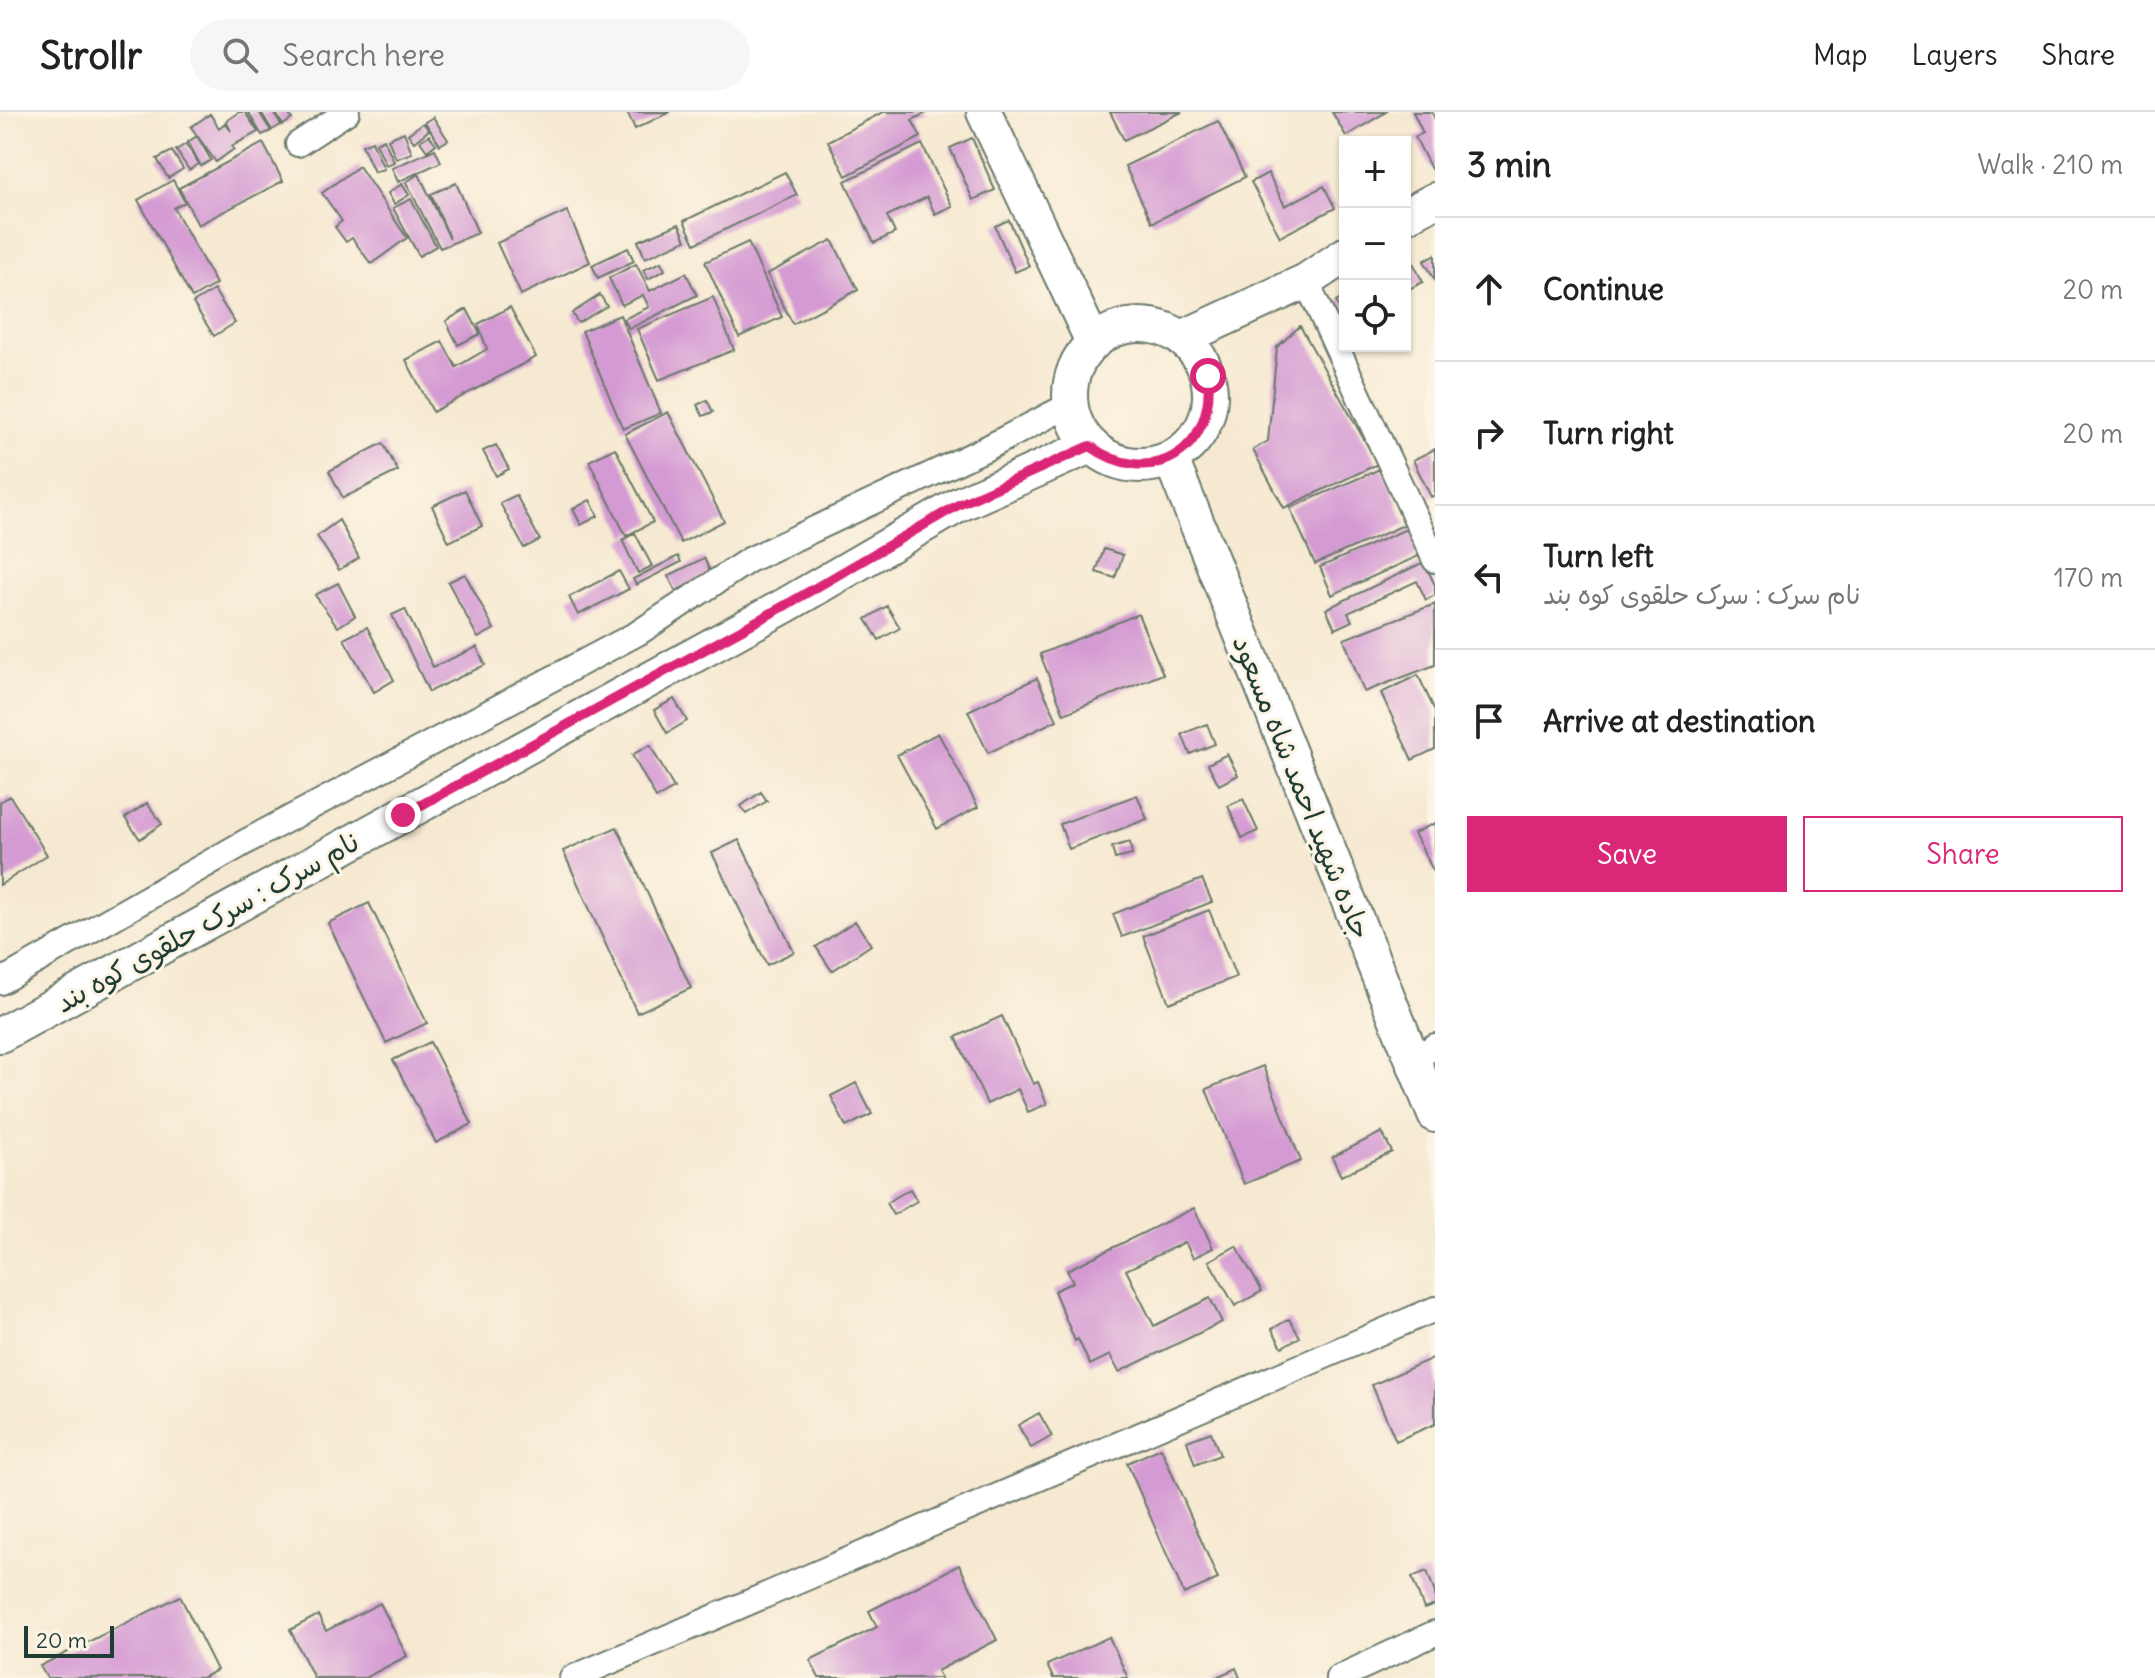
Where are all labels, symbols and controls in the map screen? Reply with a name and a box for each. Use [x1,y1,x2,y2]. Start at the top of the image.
search box [190,19,750,91]
text: Strollr [40,32,142,79]
icon: search [218,33,262,77]
text: Search here [282,36,445,74]
text: Map [1813,37,1868,73]
text: Layers [1912,37,1998,73]
text: Share [2042,37,2115,73]
map controls [1339,136,1411,352]
button: + [1339,136,1411,208]
text: 3 min [1467,143,1552,186]
text: Walk · 210 m [1977,148,2123,181]
button: − [1339,208,1411,280]
icon: ahead [1467,267,1511,311]
text: Continue [1543,270,1664,308]
text: 20 m [2063,273,2123,306]
button: locate [1339,280,1411,352]
route start [1190,358,1226,394]
icon: right [1467,411,1511,455]
text: Turn right [1543,414,1674,452]
text: 20 m [2063,417,2123,450]
text: Turn left [1543,537,1654,575]
icon: left [1467,555,1511,599]
text: 170 m [2054,561,2123,594]
text: نام سرک : سرک حلقوی کوه بند [1543,578,1860,611]
street label: جاده شهيد احمد شاه مسعود [1224,630,1380,945]
icon: arrive [1467,699,1511,743]
text: Arrive at destination [1543,702,1815,740]
route end [385,797,421,833]
button: Save [1467,816,1787,892]
button: Share [1803,816,2123,892]
street label: نام سرک : سرک حلقوی کوه بند [49,823,367,1024]
scale bar [24,1622,114,1658]
text: 20 m [36,1626,87,1654]

